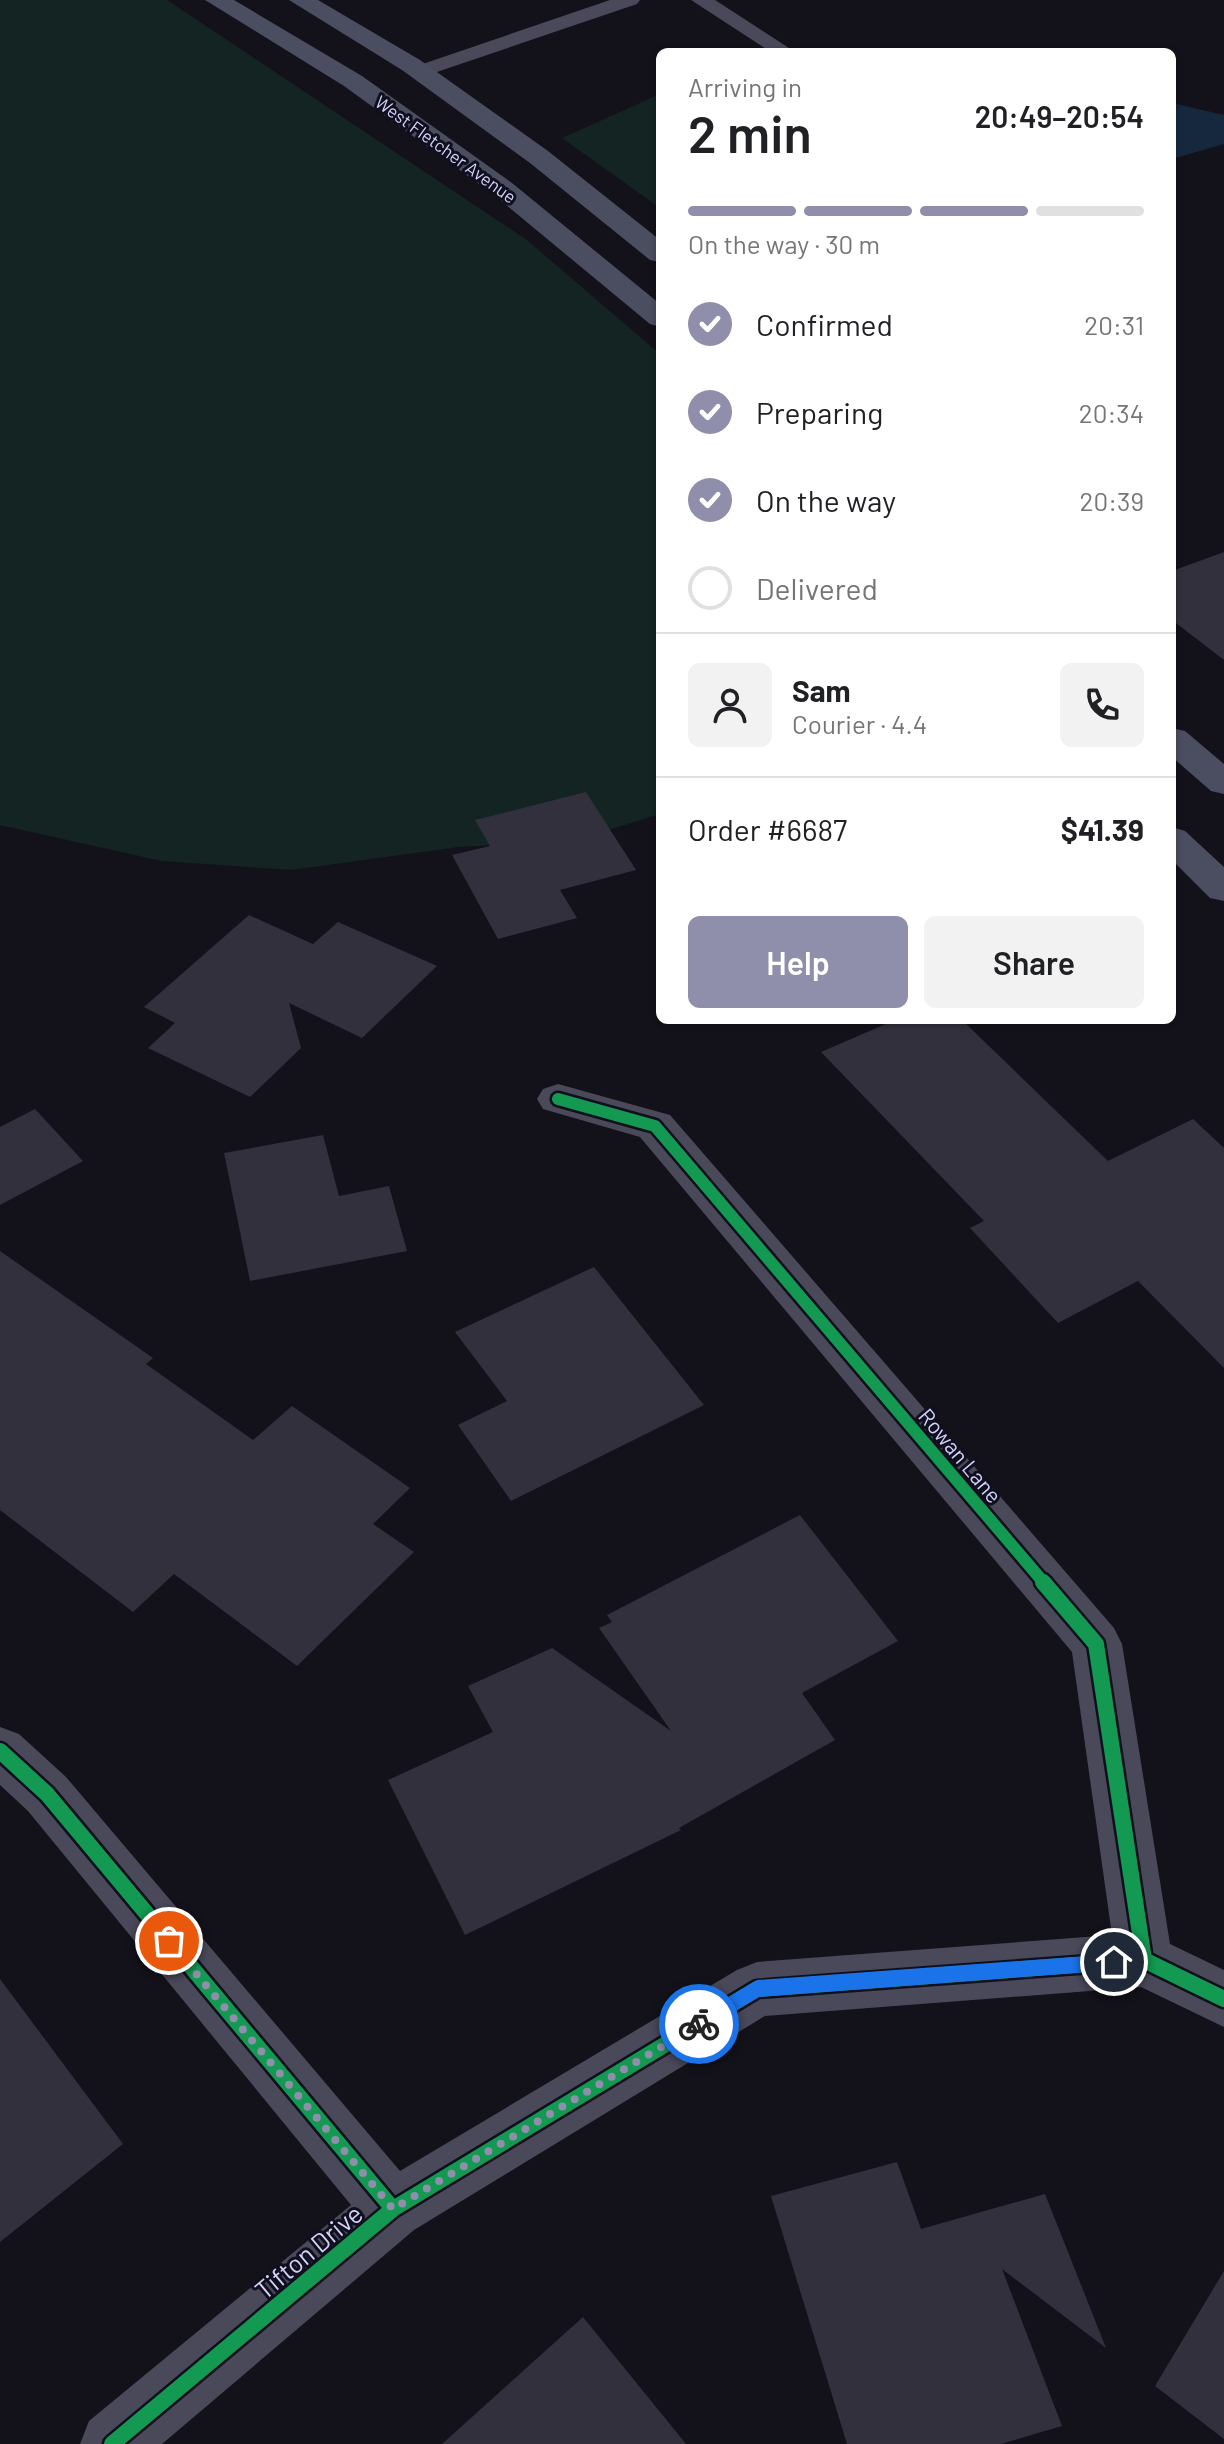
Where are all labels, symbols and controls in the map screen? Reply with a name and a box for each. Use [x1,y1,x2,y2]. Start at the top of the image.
text: Arriving in [688,71,802,102]
street label: West Fletcher Avenue [371,90,521,208]
text: 20:49–20:54 [975,98,1144,134]
text: 2 min [688,101,812,163]
text: On the way · 30 m [688,228,880,259]
icon: check [688,302,732,346]
text: Confirmed [756,306,893,342]
text: 20:31 [1084,309,1144,340]
icon: check [688,390,732,434]
text: Preparing [756,394,883,430]
text: 20:34 [1079,397,1144,428]
icon: check [688,478,732,522]
text: On the way [756,482,896,518]
text: 20:39 [1080,485,1144,516]
text: Delivered [756,570,878,606]
button: person [688,663,772,747]
button: phone [1060,663,1144,747]
text: Sam [792,672,851,708]
text: Courier · 4.4 [792,708,927,739]
text: Order #6687 [688,811,847,847]
text: $41.39 [1061,811,1144,847]
button: Help [688,916,908,1008]
button: Share [924,916,1144,1008]
street label: Rowan Lane [914,1403,1008,1507]
pin [135,1907,203,1975]
icon: bag [147,1919,191,1963]
pin [1080,1928,1148,1996]
icon: home [1092,1940,1136,1984]
courier [659,1984,739,2064]
icon: bike [677,2002,721,2046]
street label: Tifton Drive [248,2197,368,2305]

